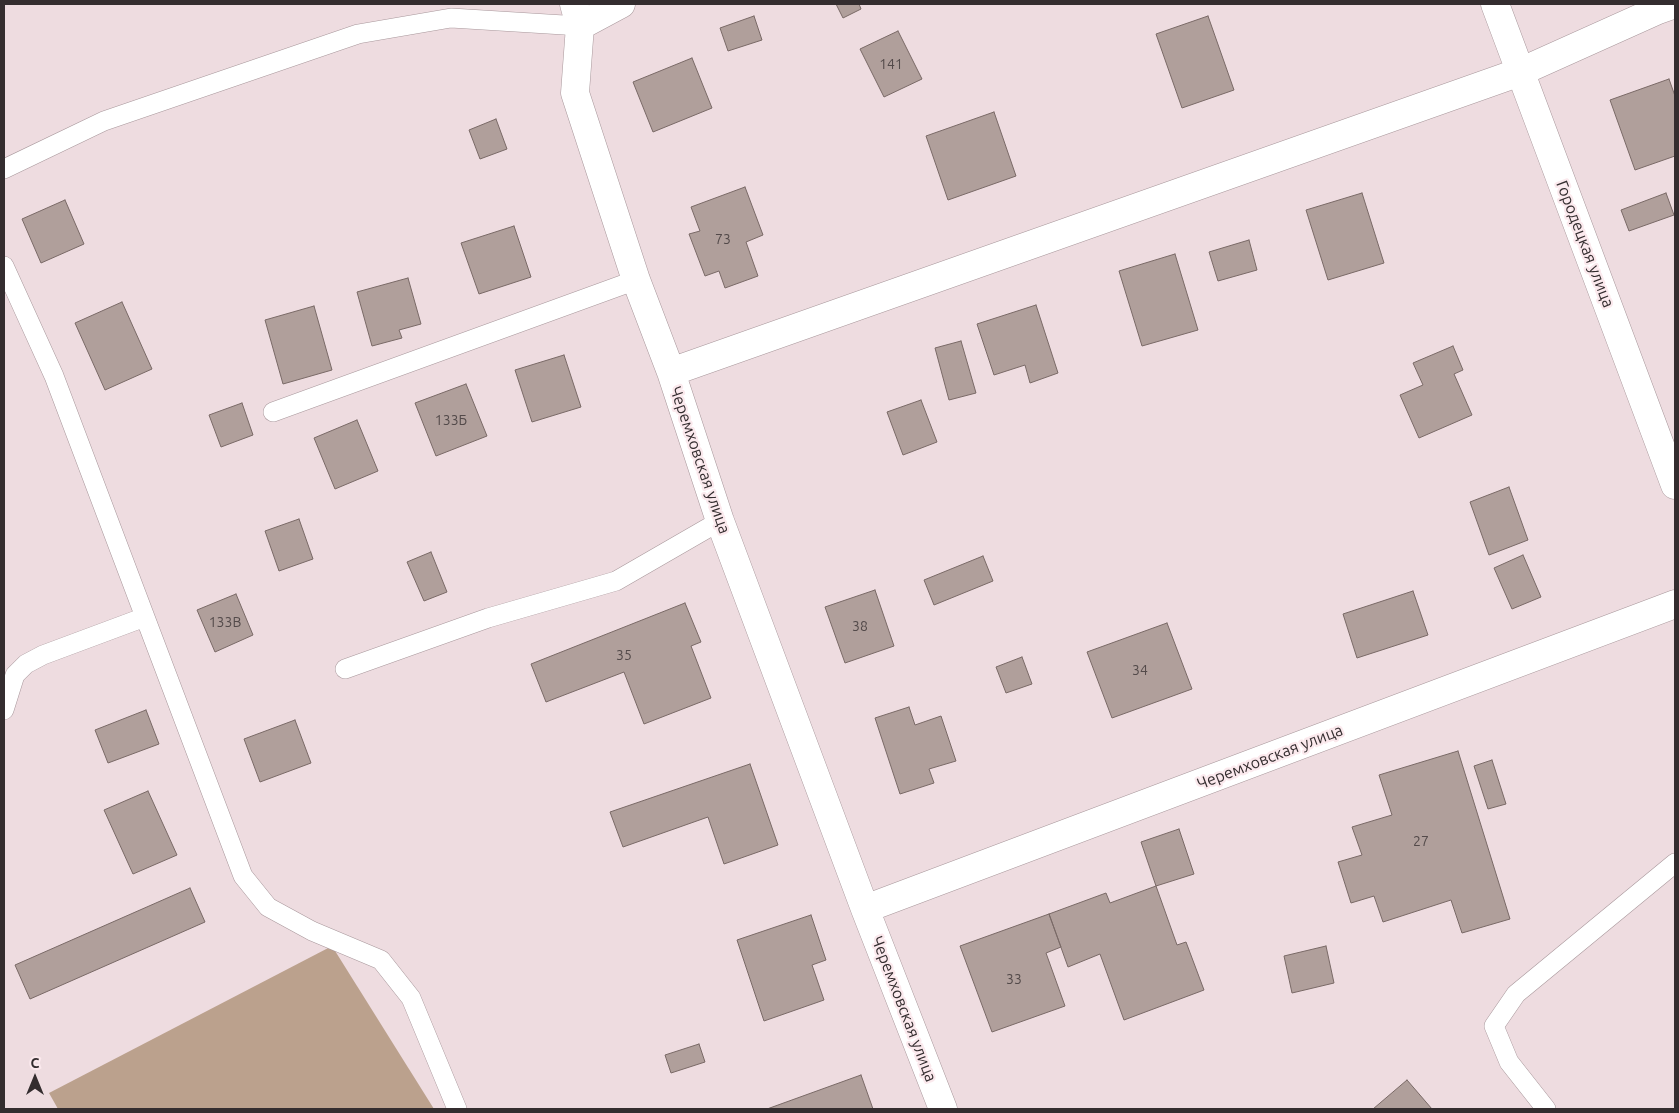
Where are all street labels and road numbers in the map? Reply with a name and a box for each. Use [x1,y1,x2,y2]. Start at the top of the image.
street label: Городецкая улица [1552,178,1618,310]
street label: Черемховская улица [666,384,734,536]
street label: Черемховская улица [1194,720,1346,794]
street label: Черемховская улица [867,933,941,1085]

